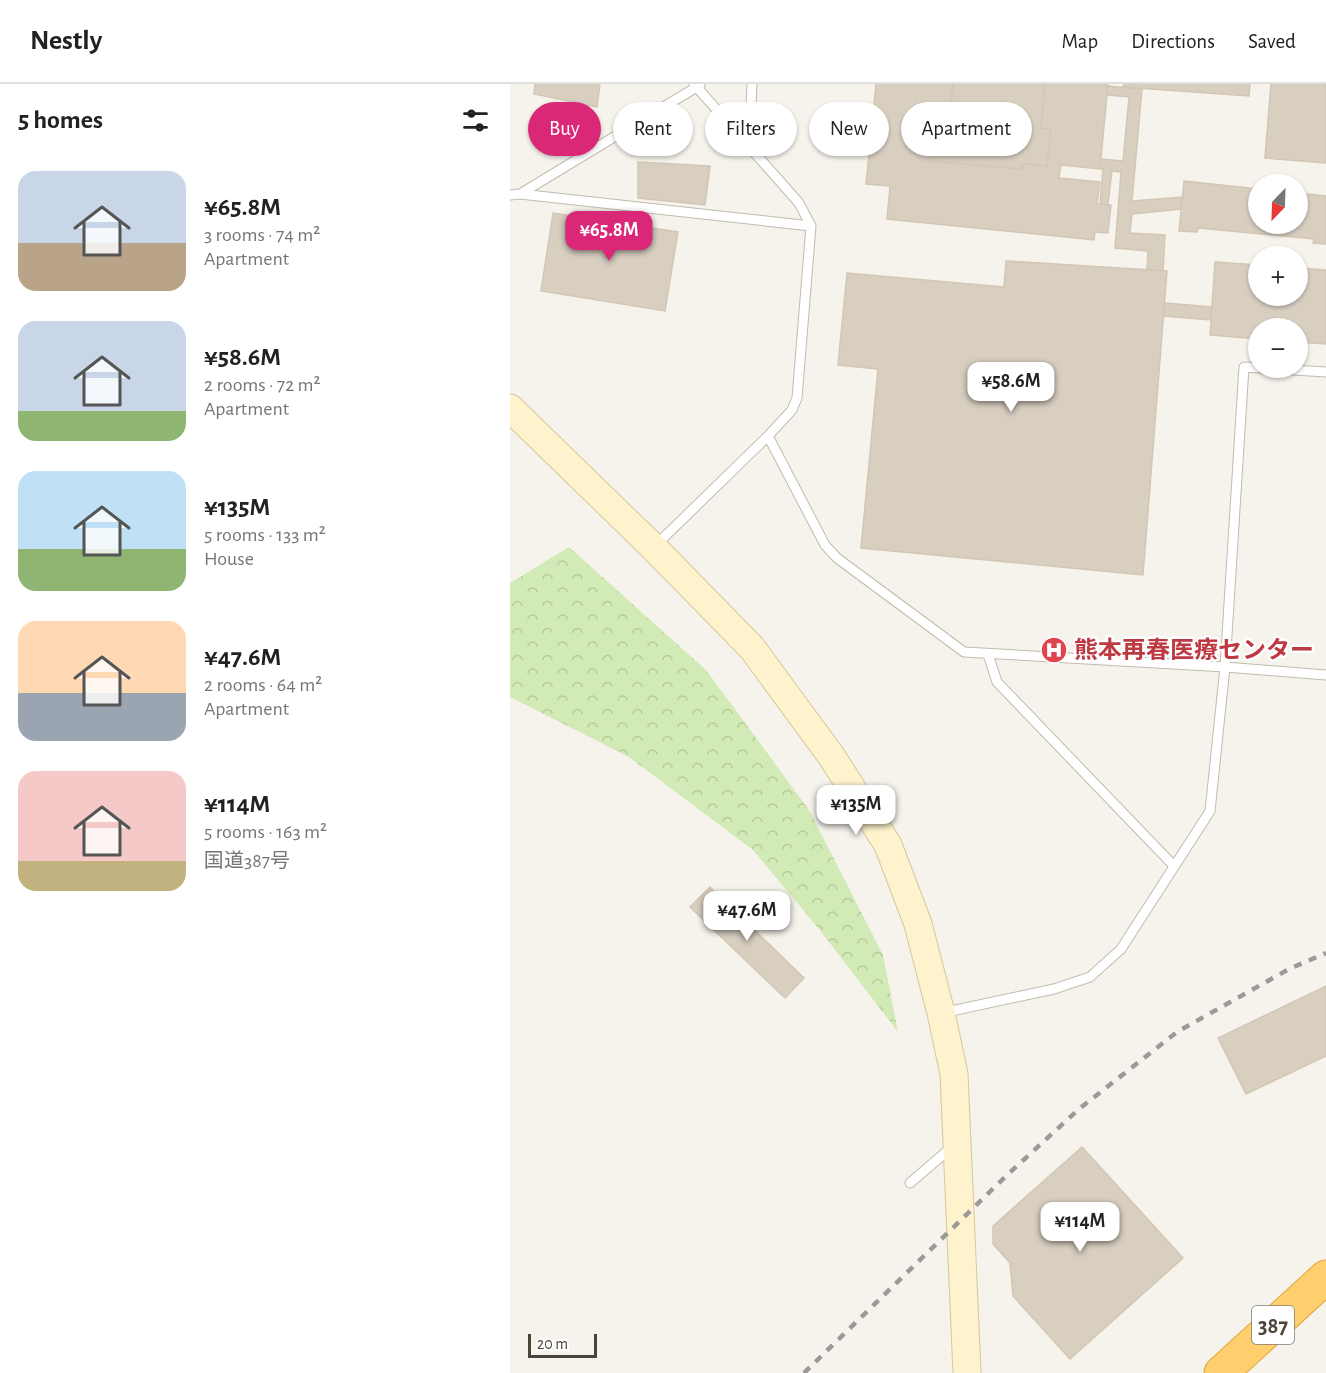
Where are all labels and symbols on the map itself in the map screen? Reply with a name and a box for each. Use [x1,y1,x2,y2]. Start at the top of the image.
north arrow [1248,174,1308,234]
pin: ¥65.8M [560,211,658,262]
pin: ¥58.6M [962,362,1060,413]
hospital icon: 熊本再春医療センター [1039,635,1069,665]
place label: 熊本再春医療センター [1074,637,1314,663]
pin: ¥135M [814,785,898,836]
pin: ¥47.6M [698,891,796,942]
pin: ¥114M [1038,1202,1122,1253]
road number: 387 [1252,1306,1294,1344]
scale bar [528,1331,597,1358]

